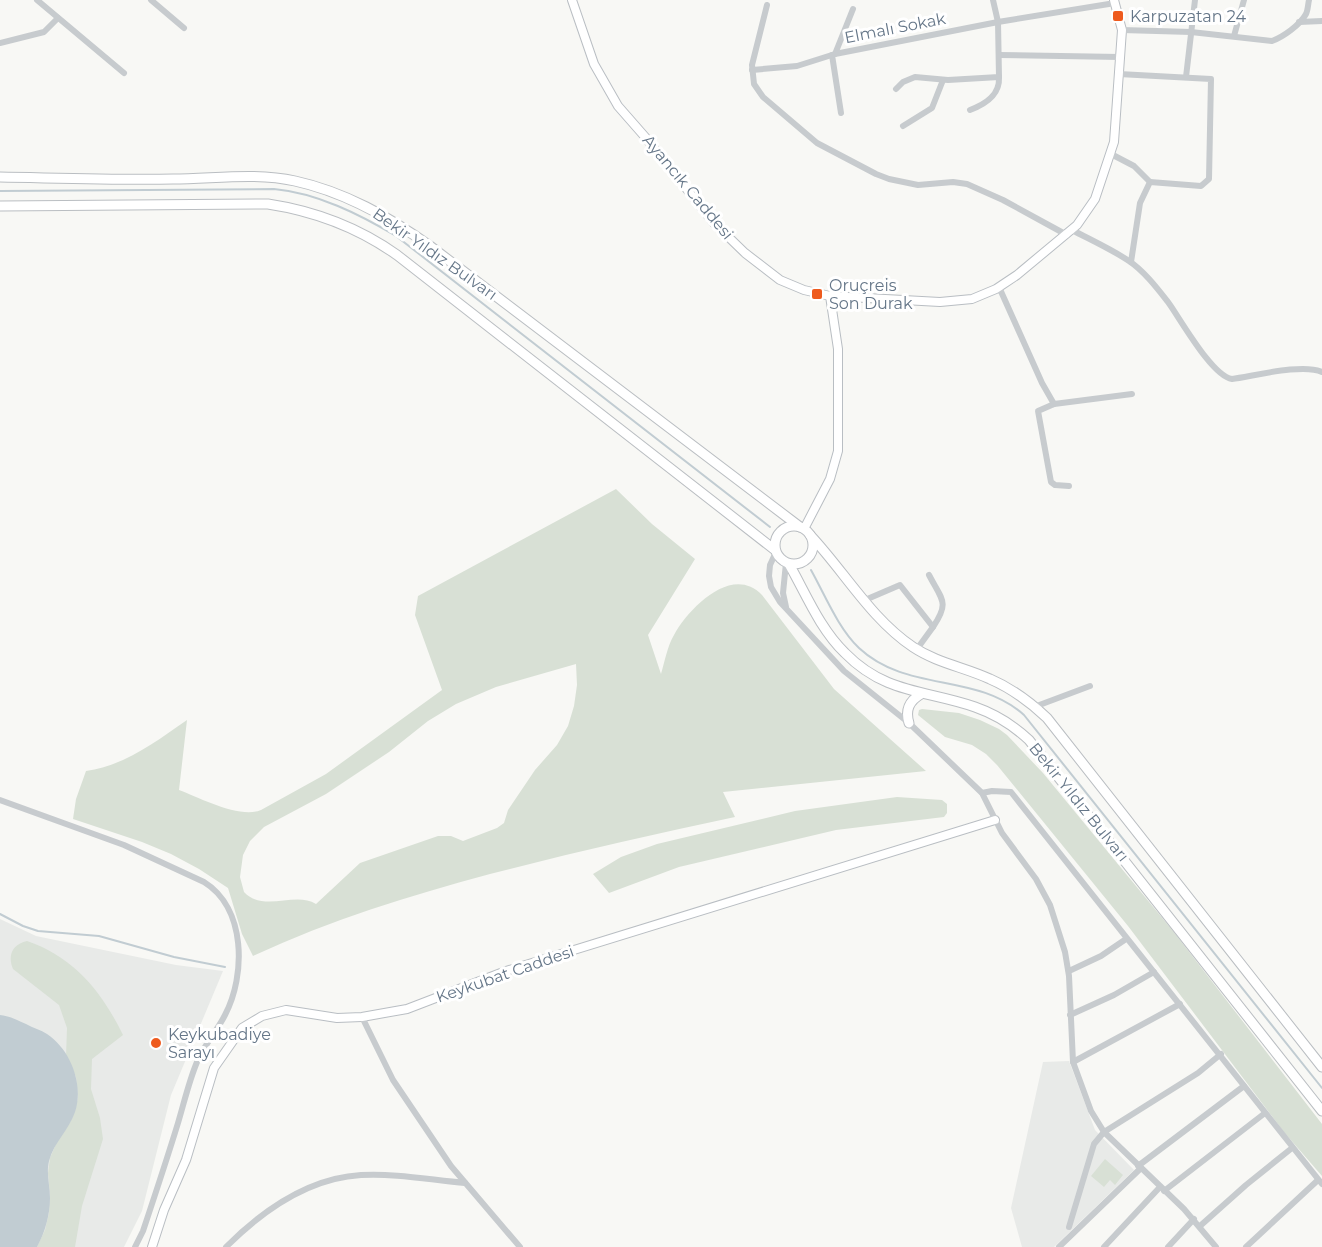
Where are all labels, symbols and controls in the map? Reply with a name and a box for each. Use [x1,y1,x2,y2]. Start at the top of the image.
place label: Karpuzatan 24 [1130,7,1246,26]
street label: Elmalı Sokak [843,9,948,47]
marker: Karpuzatan 24 [1111,9,1125,23]
street label: Ayancık Caddesi [639,131,737,243]
street label: Bekir Yıldız Bulvarı [369,204,501,304]
place label: Oruçreis Son Durak [829,276,913,313]
marker: Oruçreis Son Durak [810,287,824,301]
street label: Bekir Yıldız Bulvarı [1025,739,1133,865]
street label: Keykubat Caddesi [434,942,576,1006]
place label: Keykubadiye Sarayı [168,1025,271,1062]
marker: Keykubadiye Sarayı [149,1036,163,1050]

